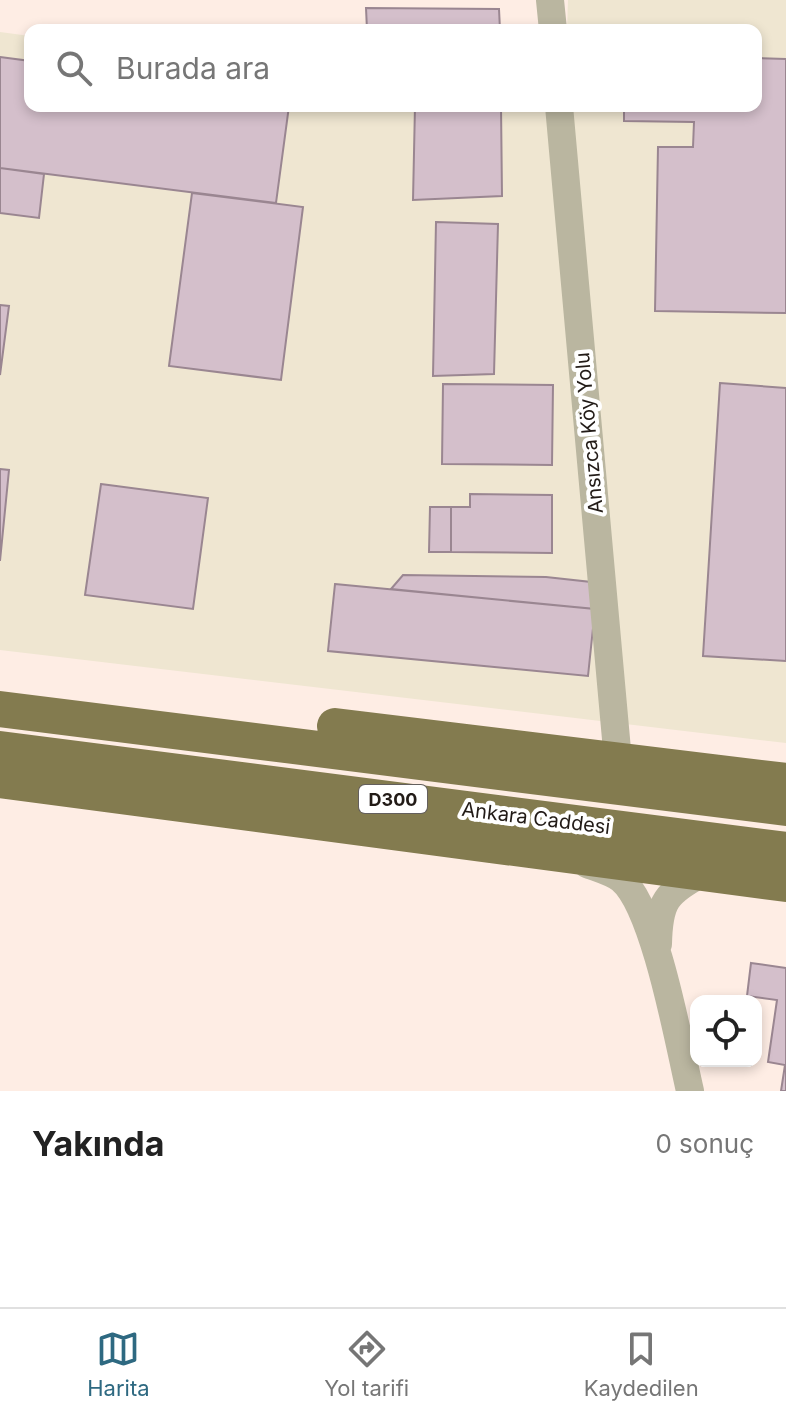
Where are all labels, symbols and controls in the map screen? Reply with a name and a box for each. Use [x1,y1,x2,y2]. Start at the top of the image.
search box [24,24,762,112]
icon: search [52,46,96,90]
text: Burada ara [116,50,270,86]
street label: Ansızca Köy Yolu [570,351,608,515]
road number: D300 [359,785,427,813]
street label: Ankara Caddesi [460,797,612,839]
map controls [690,995,762,1067]
button: locate [690,995,762,1067]
text: Yakında [32,1123,164,1164]
text: 0 sonuç [655,1128,754,1159]
tab: Harita [87,1327,150,1401]
tab: Yol tarifi [324,1327,409,1401]
tab: Kaydedilen [584,1327,699,1401]

